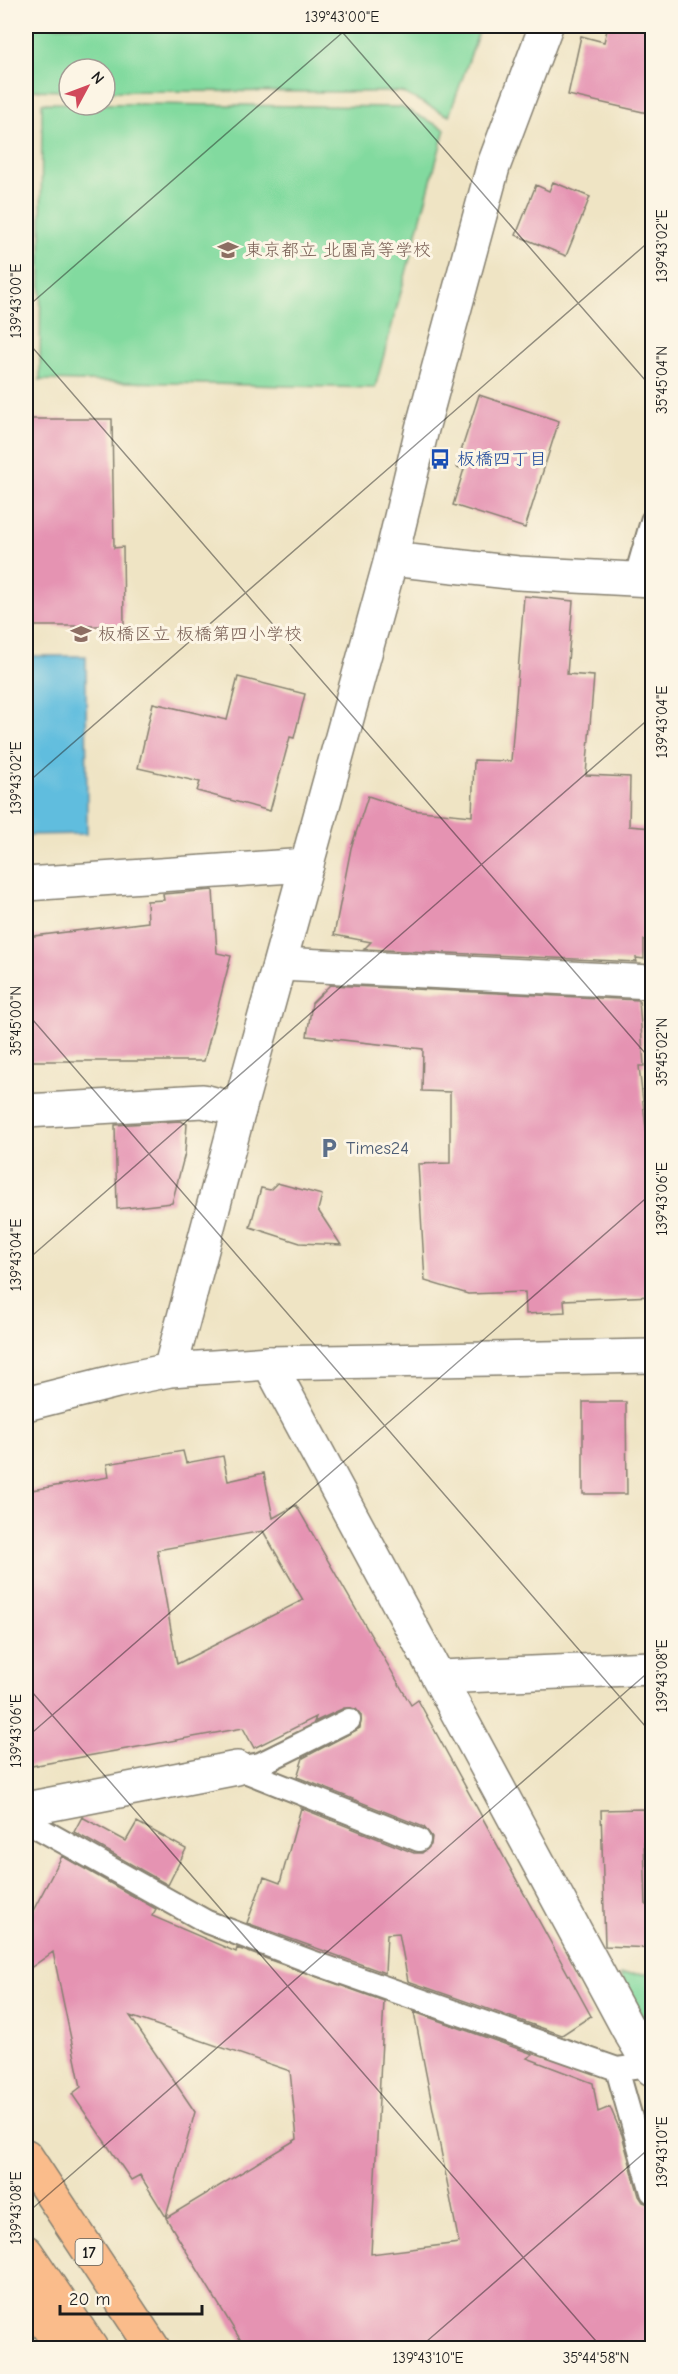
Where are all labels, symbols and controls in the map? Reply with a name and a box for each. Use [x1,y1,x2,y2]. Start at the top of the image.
text: 139°43'00"E [305,8,379,26]
north arrow [57,57,117,117]
text: N [87,68,108,88]
text: 139°43'02"E [653,209,671,283]
school or university icon: 東京都立 北園高等学校 [216,238,240,262]
place label: 東京都立 北園高等学校 [245,240,431,261]
text: 139°43'00"E [7,264,25,338]
text: 35°45'04"N [653,346,671,414]
bus stop icon: 板橋四丁目 [428,447,452,471]
place label: 板橋四丁目 [457,449,547,470]
school or university icon: 板橋区立 板橋第四小学校 [69,622,93,646]
place label: 板橋区立 板橋第四小学校 [98,624,302,645]
text: 139°43'04"E [653,686,671,758]
text: 139°43'02"E [7,741,25,815]
text: 35°45'00"N [7,986,25,1056]
text: 35°45'02"N [653,1018,671,1086]
parking icon: Times24 [317,1136,341,1160]
place label: Times24 [346,1138,409,1159]
text: 139°43'06"E [653,1162,671,1236]
text: 139°43'04"E [7,1219,25,1291]
text: 139°43'08"E [653,1639,671,1713]
text: 139°43'06"E [7,1694,25,1768]
text: 139°43'10"E [653,2116,671,2188]
text: 139°43'08"E [7,2171,25,2245]
road number: 17 [76,2239,103,2265]
scale bar [60,2278,202,2316]
text: 20 m [69,2289,110,2310]
text: 139°43'10"E [392,2349,464,2367]
text: 35°44'58"N [563,2349,629,2367]

